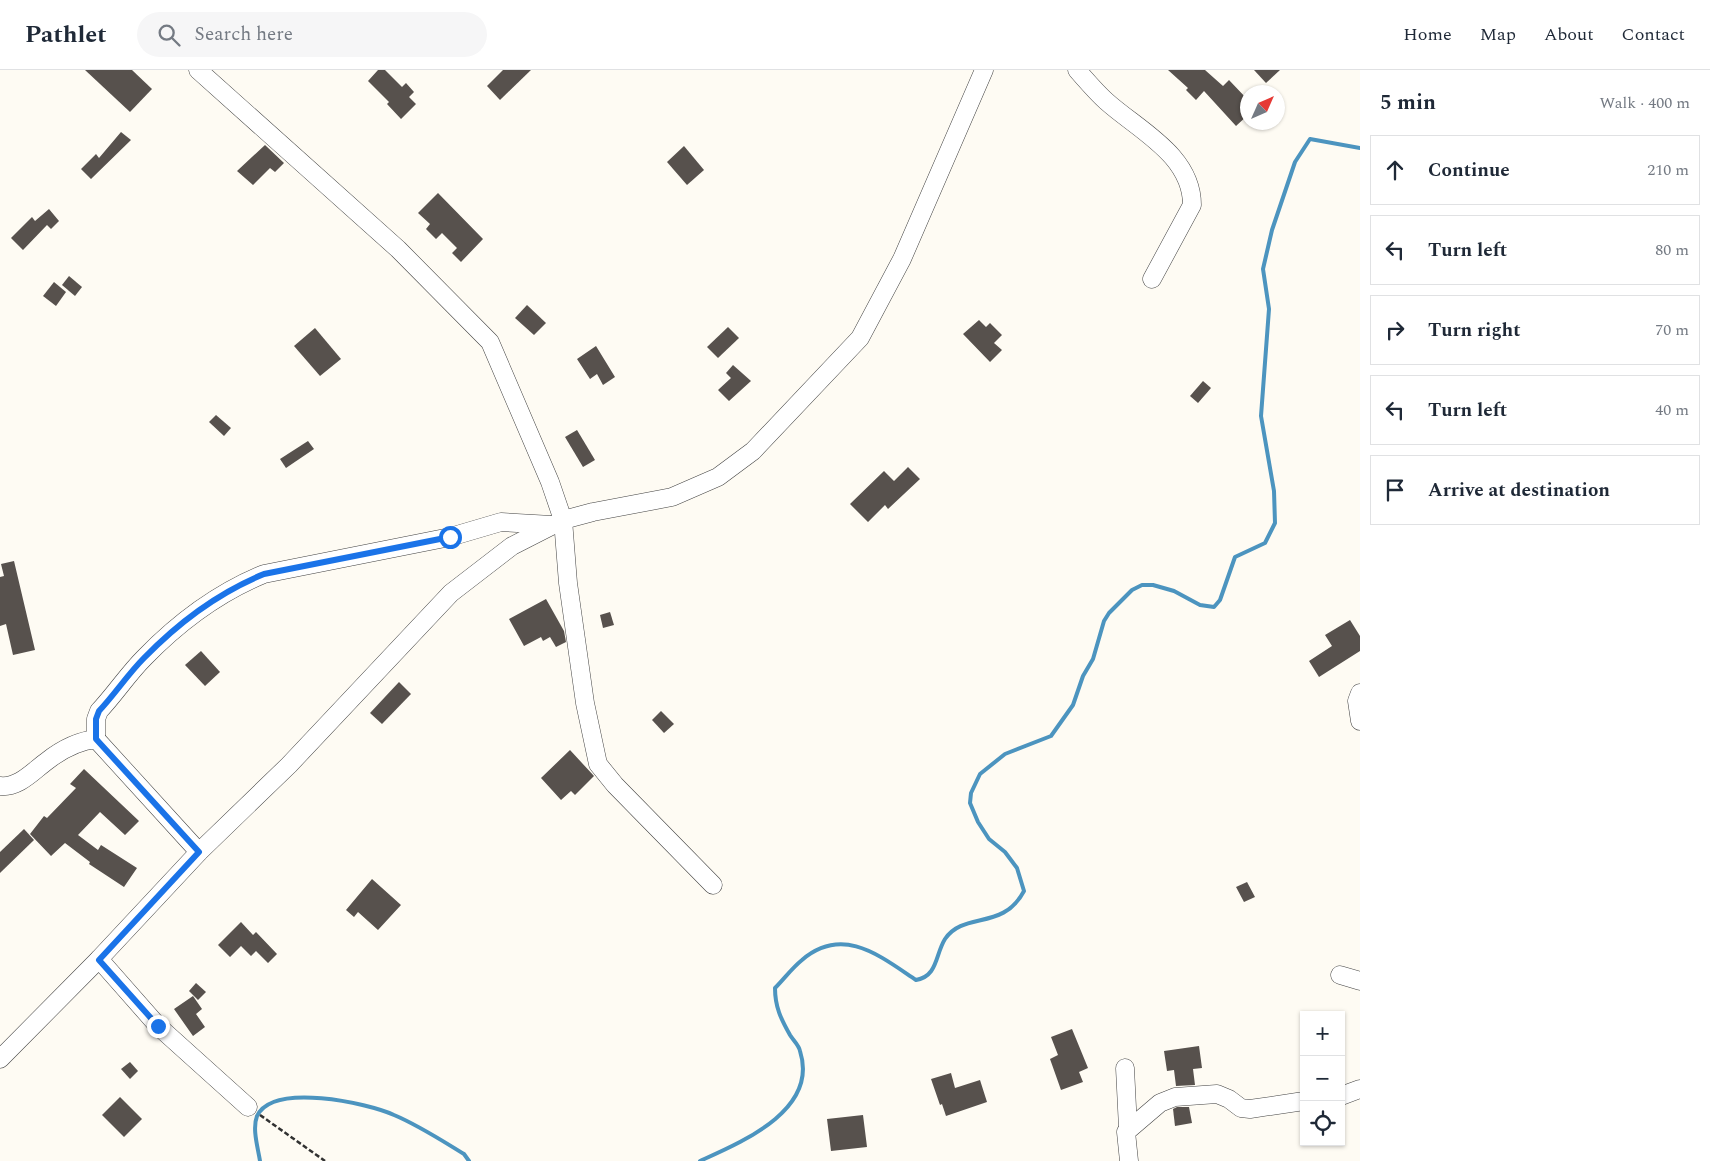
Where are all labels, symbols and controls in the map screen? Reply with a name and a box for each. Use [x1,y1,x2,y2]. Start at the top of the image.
search box [137,12,487,57]
text: Pathlet [25,17,107,53]
text: Search here [195,20,293,49]
icon: search [155,21,183,49]
text: Home [1403,21,1452,48]
text: Map [1480,21,1516,48]
text: About [1544,21,1594,48]
text: Contact [1622,21,1685,48]
north arrow [1240,85,1285,130]
text: 5 min [1380,87,1436,119]
text: Walk · 400 m [1599,91,1690,115]
icon: ahead [1381,156,1409,184]
text: Continue [1428,156,1510,185]
text: 210 m [1647,158,1689,182]
icon: left [1381,236,1409,264]
text: Turn left [1428,236,1507,265]
text: 80 m [1655,238,1689,262]
icon: right [1381,316,1409,344]
text: Turn right [1428,316,1521,345]
text: 70 m [1655,318,1689,342]
icon: left [1381,396,1409,424]
text: Turn left [1428,396,1507,425]
text: 40 m [1655,398,1689,422]
icon: arrive [1381,476,1409,504]
text: Arrive at destination [1428,476,1610,505]
route start [439,526,462,549]
map controls [1300,1011,1345,1146]
button: + [1300,1011,1345,1056]
route end [147,1015,170,1038]
button: − [1300,1056,1345,1101]
button: locate [1300,1101,1345,1146]

